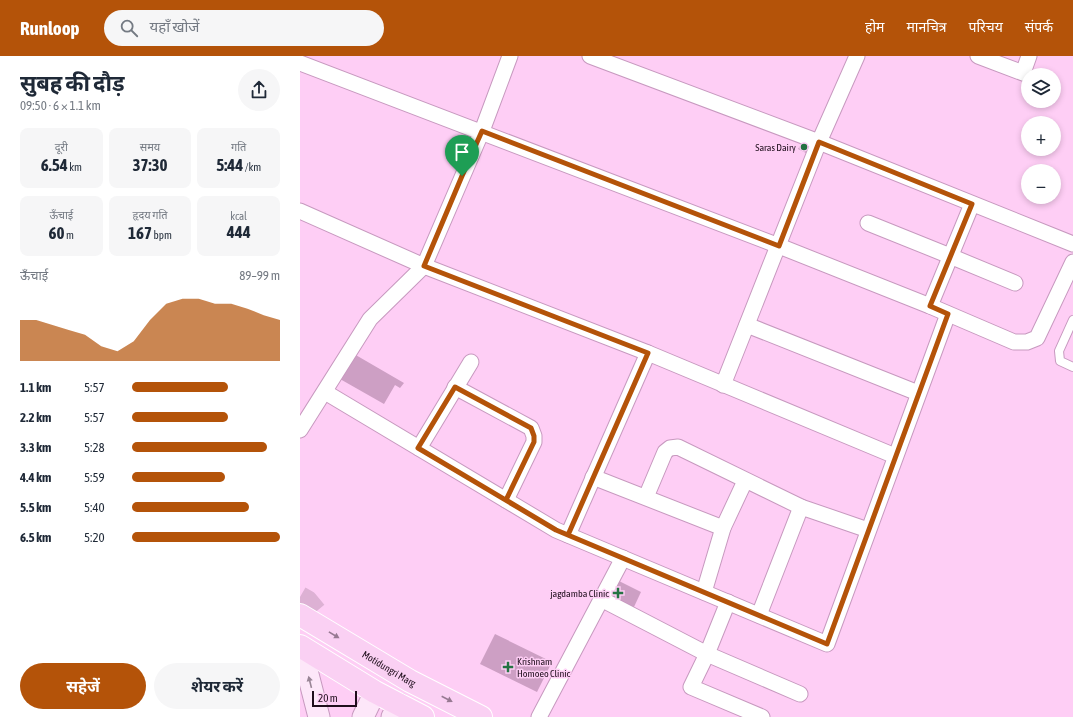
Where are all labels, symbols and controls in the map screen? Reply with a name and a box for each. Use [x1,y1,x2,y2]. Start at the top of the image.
search box [104,10,384,46]
text: Runloop [20,17,80,39]
icon: search [118,17,140,39]
text: यहाँ खोजें [150,18,200,35]
text: होम [865,19,884,35]
text: मानचित्र [906,19,947,35]
text: परिचय [969,19,1003,35]
text: संपर्क [1025,19,1053,35]
map controls [1021,68,1061,204]
button: layers [1021,68,1061,108]
button: share [238,69,280,111]
text: सुबह की दौड़ [20,70,124,96]
text: 09:50 · 6 × 1.1 km [20,98,101,113]
button: + [1021,116,1061,156]
pin [445,135,479,176]
text: दूरी [55,141,68,153]
text: समय [140,141,160,153]
text: गति [231,141,246,153]
icon: arrive [451,141,473,163]
place label: Saras Dairy [755,142,796,153]
marker: Saras Dairy [799,142,809,152]
text: 6.54 [41,155,68,175]
text: 37:30 [132,155,167,175]
text: 5:44 [216,155,243,175]
text: km [68,161,82,173]
text: /km [243,161,261,173]
button: − [1021,164,1061,204]
text: ऊँचाई [49,209,73,221]
text: हृदय गति [132,209,168,221]
text: kcal [230,210,247,222]
text: 444 [227,222,251,242]
text: 60 [49,223,65,243]
text: 167 [128,223,152,243]
text: m [65,229,74,241]
text: bpm [152,229,172,241]
text: ऊँचाई [20,268,48,283]
text: 89–99 m [239,268,280,283]
text: 1.1 km [20,380,51,395]
text: 5:57 [84,380,105,395]
text: 2.2 km [20,410,51,425]
text: 5:57 [84,410,105,425]
text: 3.3 km [20,440,51,455]
text: 5:28 [84,440,105,455]
text: 4.4 km [20,470,51,485]
text: 5:59 [84,470,105,485]
text: 5.5 km [20,500,51,515]
text: 5:40 [84,500,105,515]
text: 6.5 km [20,530,51,545]
text: 5:20 [84,530,105,545]
marker: jagdamba Clinic [612,587,624,599]
place label: jagdamba Clinic [549,588,609,599]
one-way arrow [328,631,340,638]
street label: Motidungri Marg [360,648,418,689]
place label: Krishnam Homoeo Clinic [517,656,571,679]
marker: Krishnam Homoeo Clinic [502,661,514,673]
button: सहेजें [20,663,146,709]
button: शेयर करें [154,663,280,709]
one-way arrow [307,675,313,688]
scale bar [312,689,357,708]
text: 20 m [318,692,338,704]
one-way arrow [441,696,452,702]

